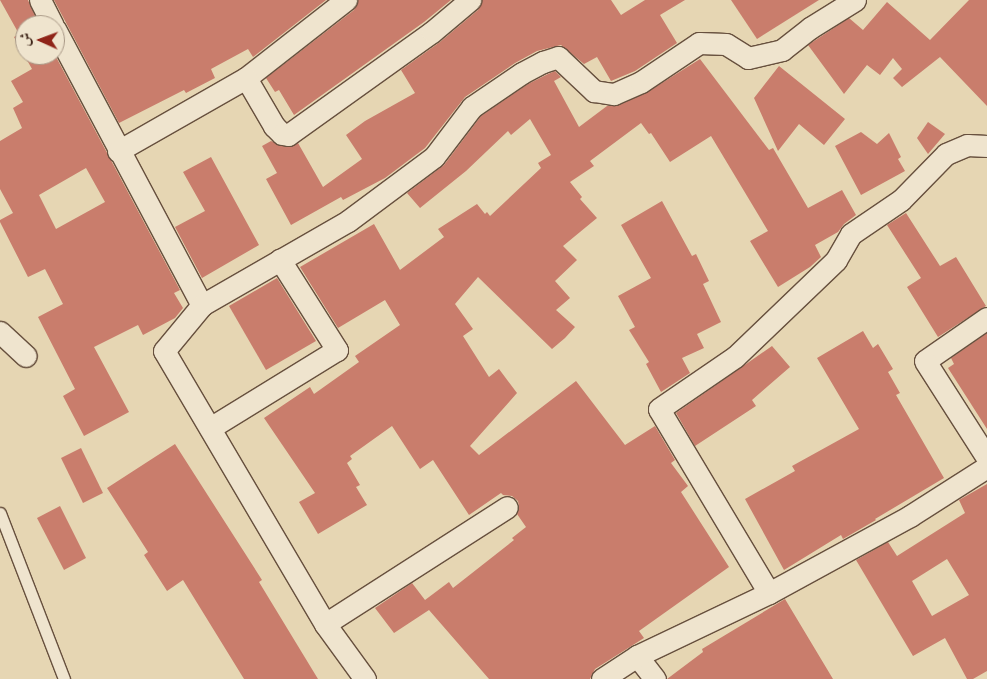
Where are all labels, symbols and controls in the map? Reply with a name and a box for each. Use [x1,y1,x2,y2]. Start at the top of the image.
north arrow [15,15,65,65]
text: ش [16,32,35,47]

